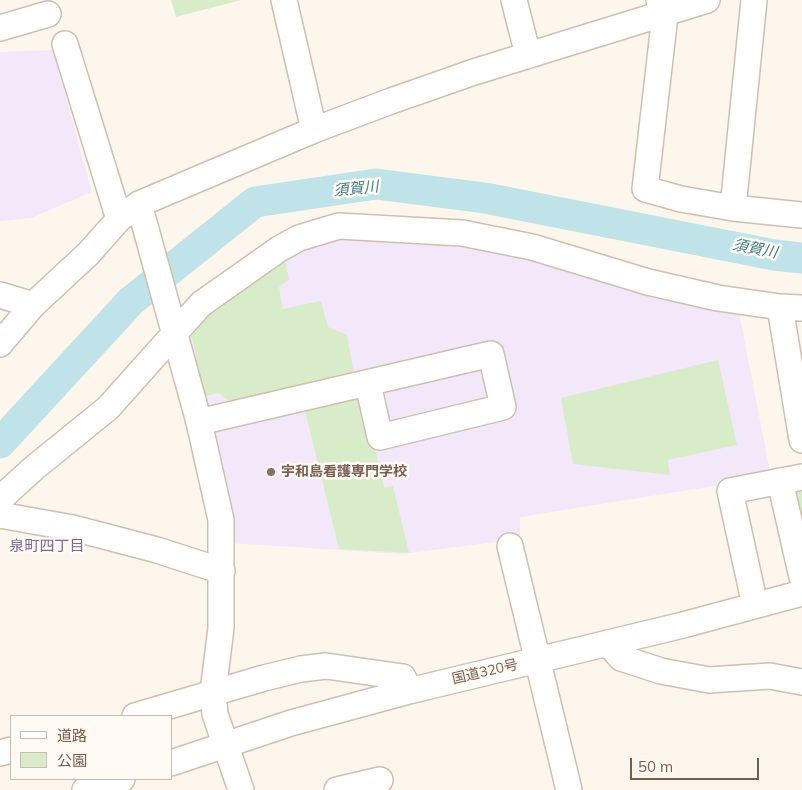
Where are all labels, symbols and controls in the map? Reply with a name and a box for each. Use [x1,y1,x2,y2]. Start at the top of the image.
water label: 須賀川 [333,178,379,200]
water label: 須賀川 [731,236,779,262]
place label: 宇和島看護専門学校 [281,464,407,480]
marker: 宇和島看護専門学校 [265,466,277,478]
district label: 泉町四丁目 [10,537,84,555]
street label: 国道320号 [450,656,520,688]
legend [10,715,172,780]
text: 道路 [57,726,87,745]
scale bar [632,748,761,780]
text: 公園 [57,751,87,770]
text: 50 m [638,757,673,776]

